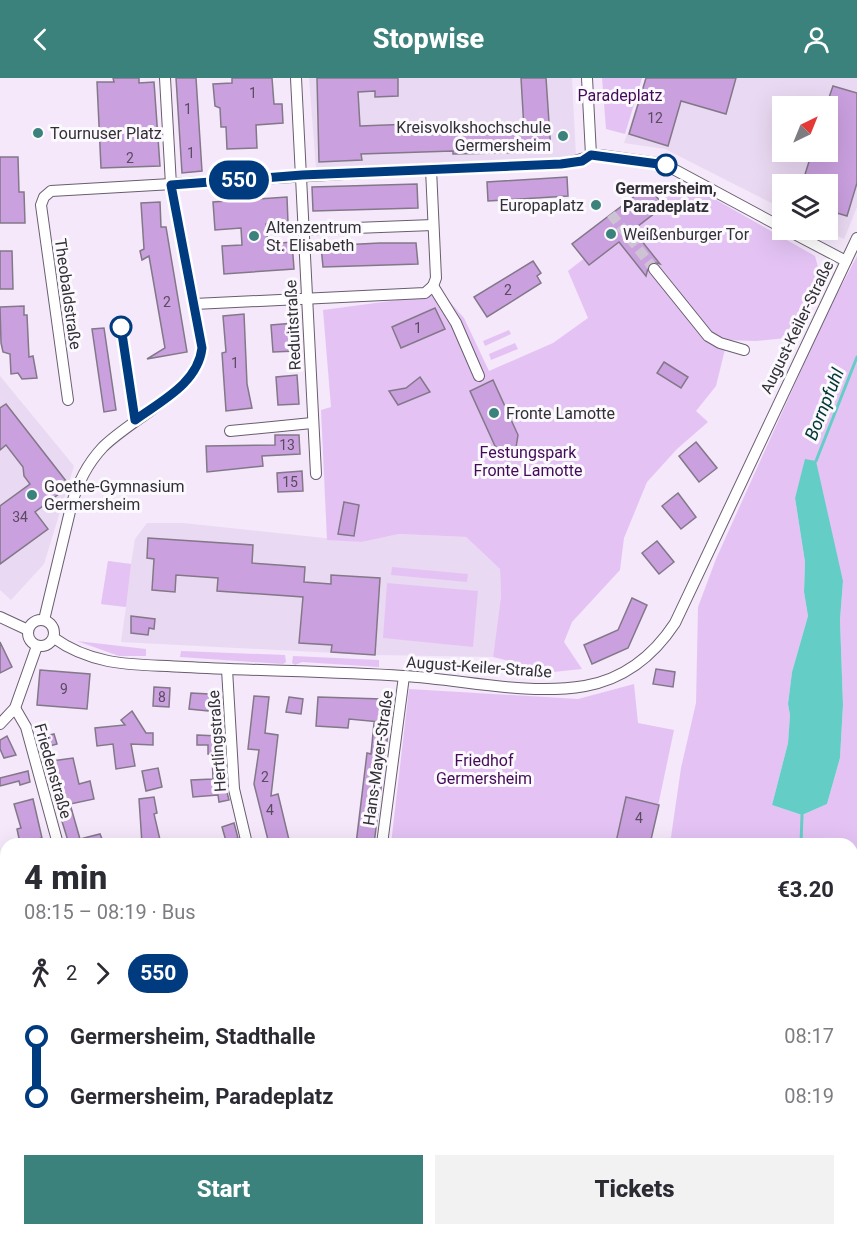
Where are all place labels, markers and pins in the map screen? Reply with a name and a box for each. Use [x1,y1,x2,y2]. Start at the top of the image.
place label: Kreisvolkshochschule Germersheim [396,118,551,155]
place label: Tournuser Platz [50,124,162,143]
marker: Tournuser Platz [31,126,45,140]
marker: Kreisvolkshochschule Germersheim [556,129,570,143]
marker: Germersheim, Paradeplatz [655,154,677,176]
place label: Germersheim, Paradeplatz [615,179,717,216]
place label: Europaplatz [499,196,584,215]
marker: Europaplatz [589,198,603,212]
place label: Altenzentrum St. Elisabeth [266,218,362,255]
place label: Weißenburger Tor [623,225,750,244]
marker: Weißenburger Tor [604,227,618,241]
marker: Altenzentrum St. Elisabeth [247,229,261,243]
unlabelled marker [110,316,132,338]
place label: Fronte Lamotte [506,404,615,423]
marker: Fronte Lamotte [487,406,501,420]
place label: Goethe-Gymnasium Germersheim [44,477,185,514]
marker: Goethe-Gymnasium Germersheim [25,488,39,502]

